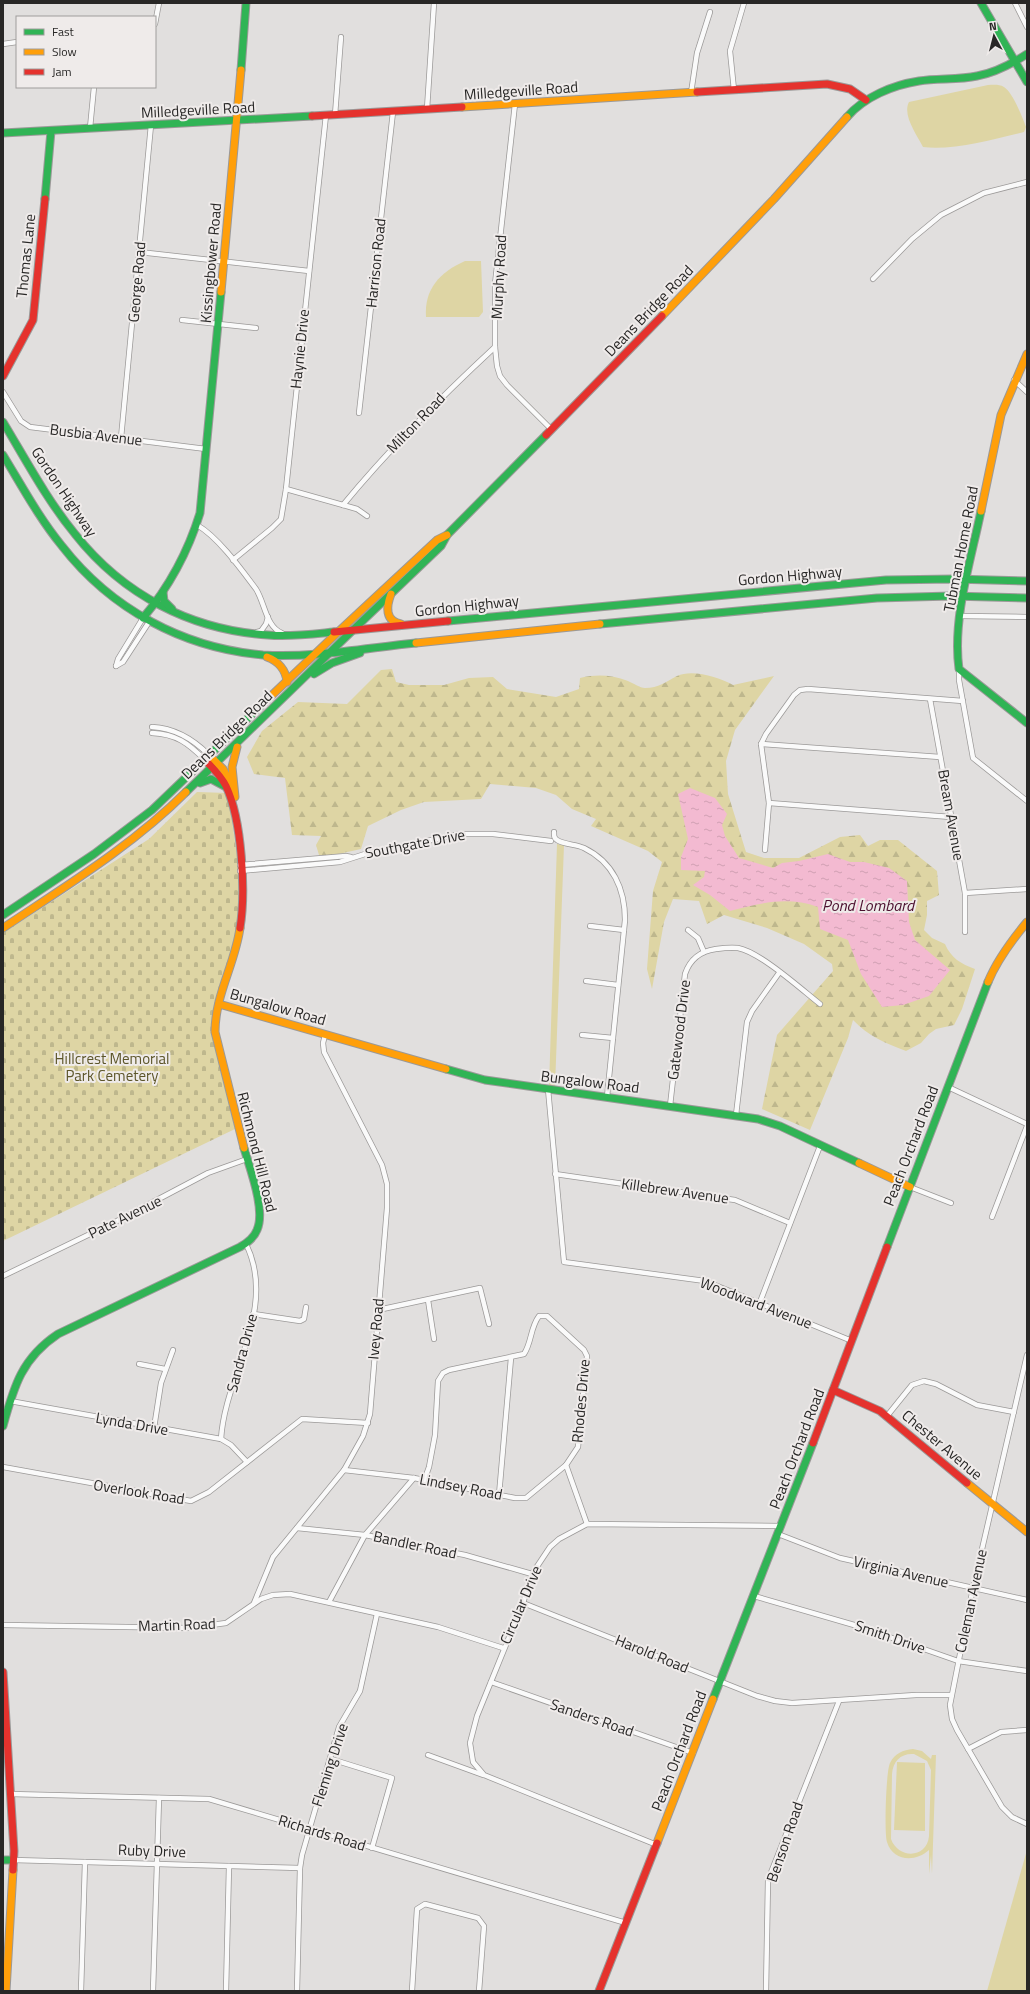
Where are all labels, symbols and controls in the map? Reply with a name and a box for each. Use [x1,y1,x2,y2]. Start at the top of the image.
legend [16,16,156,88]
north arrow [974,16,1014,56]
text: N [988,18,998,34]
text: Fast [52,22,75,41]
text: Slow [52,42,77,61]
text: Jam [52,62,72,81]
street label: Milledgeville Road [463,75,579,106]
street label: Milledgeville Road [140,95,256,124]
street label: Kissingbower Road [194,202,227,324]
street label: Thomas Lane [10,213,41,299]
street label: Harrison Road [359,217,392,309]
street label: Murphy Road [485,234,512,320]
street label: George Road [122,241,151,323]
street label: Deans Bridge Road [599,260,699,362]
street label: Haynie Drive [284,308,315,390]
street label: Milton Road [381,387,450,458]
street label: Busbia Avenue [48,417,144,452]
street label: Gordon Highway [26,442,103,541]
street label: Tubman Home Road [937,484,984,614]
street label: Gordon Highway [737,559,843,592]
street label: Gordon Highway [414,589,520,622]
street label: Deans Bridge Road [176,685,278,785]
street label: Bream Avenue [932,768,971,862]
street label: Southgate Drive [363,823,467,864]
water label: Pond Lombard [822,893,916,917]
street label: Gatewood Drive [661,979,696,1081]
street label: Bungalow Road [227,982,329,1031]
park label: Hillcrest Memorial Park Cemetery [54,1047,170,1087]
street label: Bungalow Road [540,1064,641,1099]
street label: Peach Orchard Road [877,1082,944,1209]
street label: Richmond Hill Road [231,1089,284,1214]
street label: Killebrew Avenue [620,1172,730,1209]
street label: Pate Avenue [84,1189,166,1244]
street label: Woodward Avenue [697,1271,816,1335]
street label: Ivey Road [361,1297,390,1360]
street label: Sandra Drive [220,1311,263,1395]
street label: Rhodes Drive [565,1358,596,1444]
street label: Peach Orchard Road [763,1385,830,1512]
street label: Chester Avenue [897,1404,988,1485]
street label: Lynda Drive [94,1406,170,1441]
street label: Lindsey Road [418,1467,504,1506]
street label: Overlook Road [92,1473,186,1510]
street label: Bandler Road [371,1524,459,1565]
street label: Coleman Avenue [948,1547,993,1655]
street label: Virginia Avenue [851,1549,951,1594]
street label: Circular Drive [494,1562,547,1648]
street label: Martin Road [138,1612,216,1637]
street label: Smith Drive [852,1614,929,1659]
street label: Harold Road [612,1628,693,1679]
street label: Peach Orchard Road [645,1687,712,1814]
street label: Sanders Road [547,1692,637,1743]
street label: Fleming Drive [305,1720,354,1810]
street label: Benson Road [760,1799,809,1885]
street label: Richards Road [276,1808,369,1857]
street label: Ruby Drive [118,1838,187,1863]

